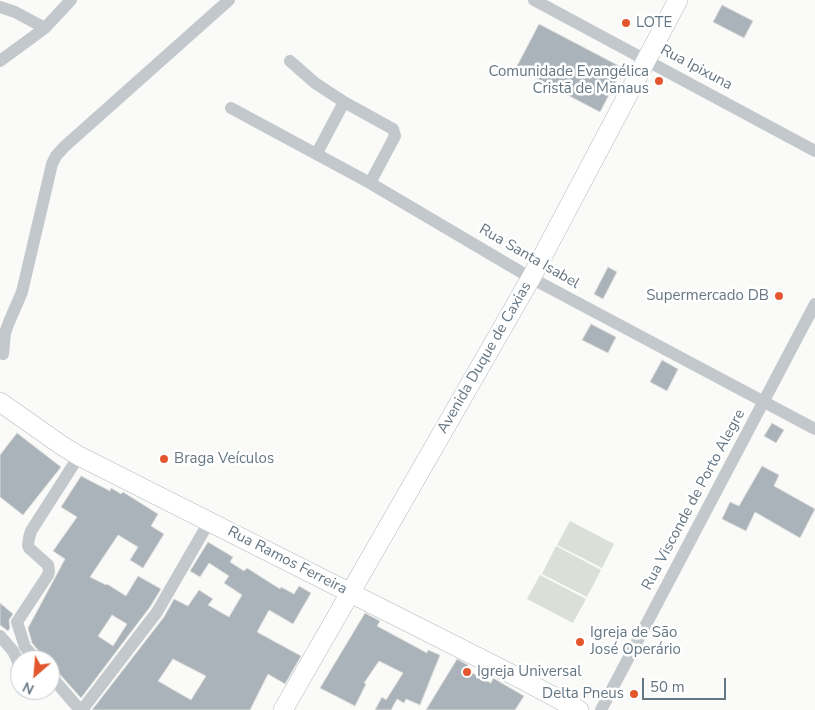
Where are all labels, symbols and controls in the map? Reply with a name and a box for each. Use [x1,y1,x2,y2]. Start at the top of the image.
place label: LOTE [636,14,672,32]
marker: LOTE [620,17,632,29]
street label: Rua Ipixuna [657,41,735,95]
place label: Comunidade Evangélica Cristã de Manaus [488,63,649,98]
marker: Comunidade Evangélica Cristã de Manaus [653,75,665,87]
street label: Rua Santa Isabel [475,221,583,293]
street label: Avenida Duque de Caxias [434,279,536,437]
place label: Supermercado DB [646,287,769,305]
marker: Supermercado DB [773,290,785,302]
street label: Rua Visconde de Porto Alegre [639,407,749,593]
place label: Braga Veículos [174,450,274,468]
marker: Braga Veículos [158,453,170,465]
street label: Rua Ramos Ferreira [224,523,350,599]
place label: Igreja de São José Operário [590,624,681,659]
marker: Igreja de São José Operário [574,636,586,648]
north arrow [10,650,60,700]
place label: Igreja Universal [477,663,582,681]
marker: Igreja Universal [461,666,473,678]
scale bar [645,668,729,700]
text: N [19,677,37,699]
text: 50 m [650,677,685,697]
place label: Delta Pneus [542,685,624,703]
marker: Delta Pneus [628,688,640,700]

